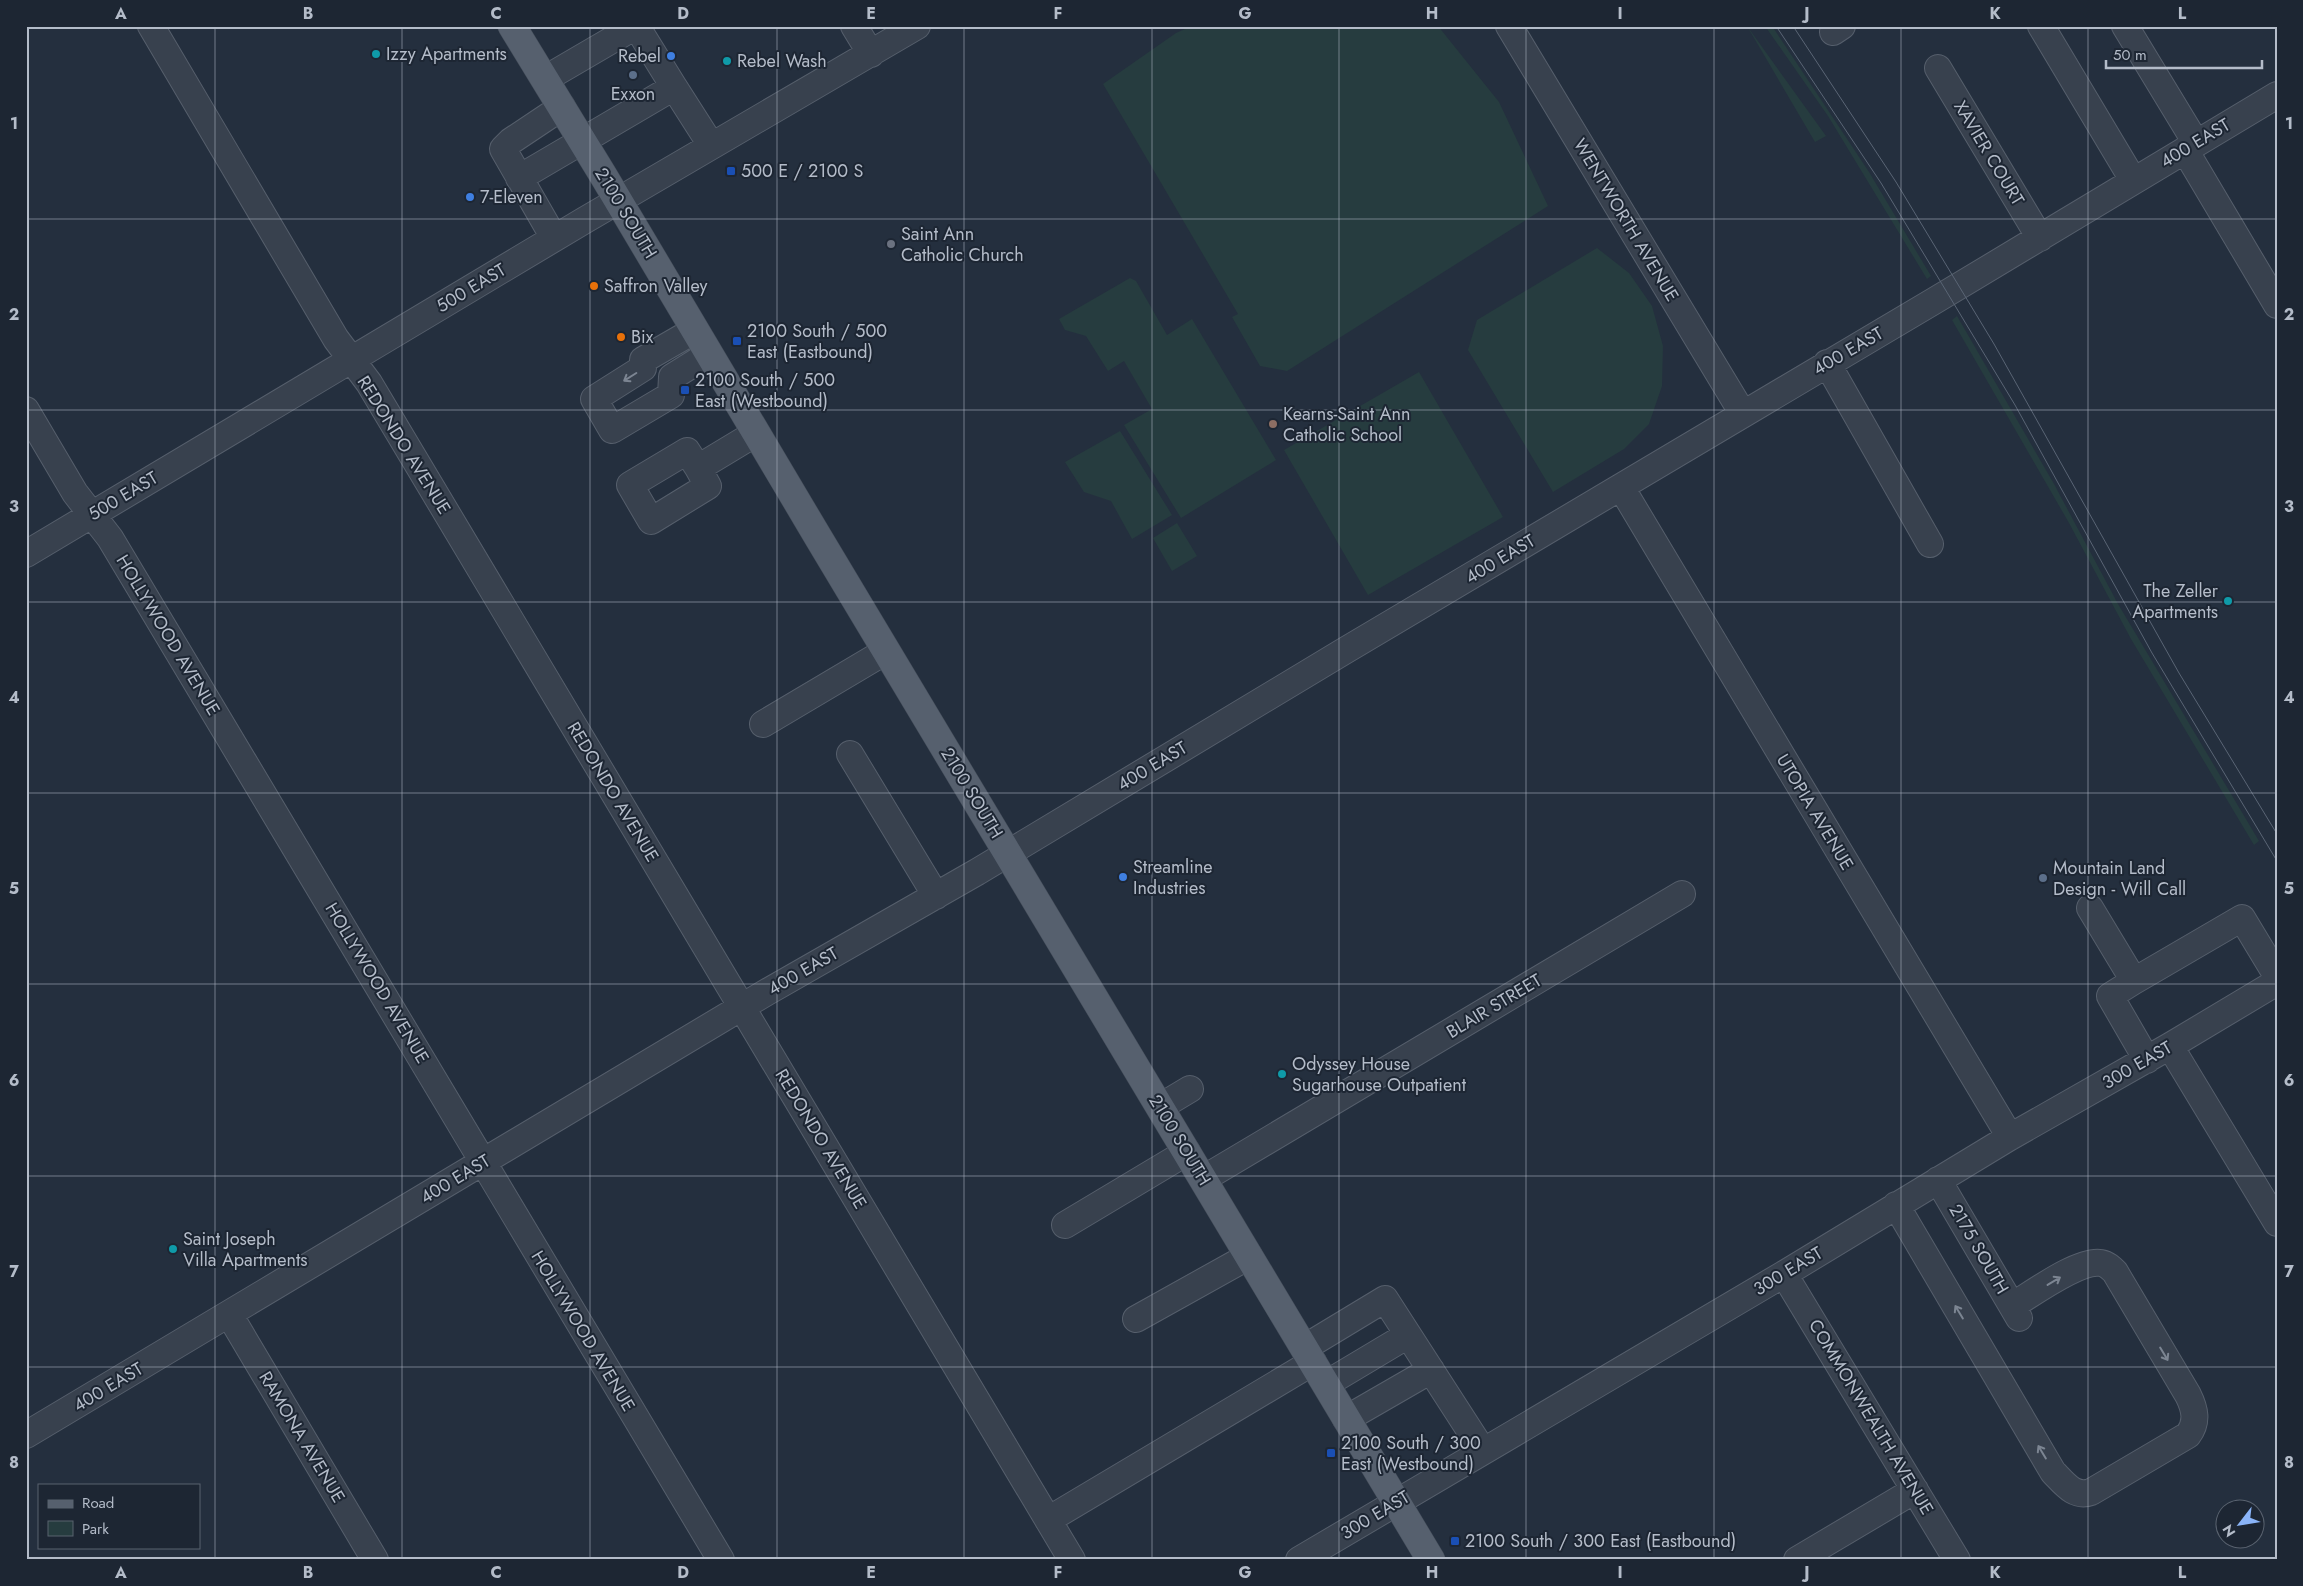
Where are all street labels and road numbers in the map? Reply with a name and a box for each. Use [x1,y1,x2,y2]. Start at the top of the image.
street label: XAVIER COURT [1947,96,2031,211]
street label: 400 EAST [2155,112,2235,174]
street label: WENTWORTH AVENUE [1567,134,1685,306]
street label: 2100 SOUTH [589,163,663,263]
street label: 500 EAST [431,257,511,319]
street label: 400 EAST [1808,320,1889,382]
street label: REDONDO AVENUE [351,371,457,519]
street label: 500 EAST [83,465,163,527]
street label: 400 EAST [1460,528,1540,590]
street label: HOLLYWOOD AVENUE [110,550,226,720]
street label: REDONDO AVENUE [561,717,665,867]
street label: 400 EAST [1112,735,1192,797]
street label: 2100 SOUTH [935,743,1009,843]
street label: UTOPIA AVENUE [1770,749,1860,875]
street label: HOLLYWOOD AVENUE [319,898,435,1068]
street label: 400 EAST [763,940,844,1002]
street label: BLAIR STREET [1441,967,1547,1045]
street label: 300 EAST [2097,1034,2177,1095]
street label: REDONDO AVENUE [769,1064,873,1214]
street label: 2100 SOUTH [1143,1090,1217,1190]
street label: 400 EAST [415,1148,495,1210]
street label: 2175 SOUTH [1943,1199,2015,1299]
street label: 300 EAST [1748,1240,1828,1302]
street label: HOLLYWOOD AVENUE [525,1246,641,1416]
street label: COMMONWEALTH AVENUE [1802,1314,1940,1520]
street label: 400 EAST [68,1356,148,1418]
street label: RAMONA AVENUE [252,1366,352,1508]
street label: 300 EAST [1335,1484,1415,1546]

